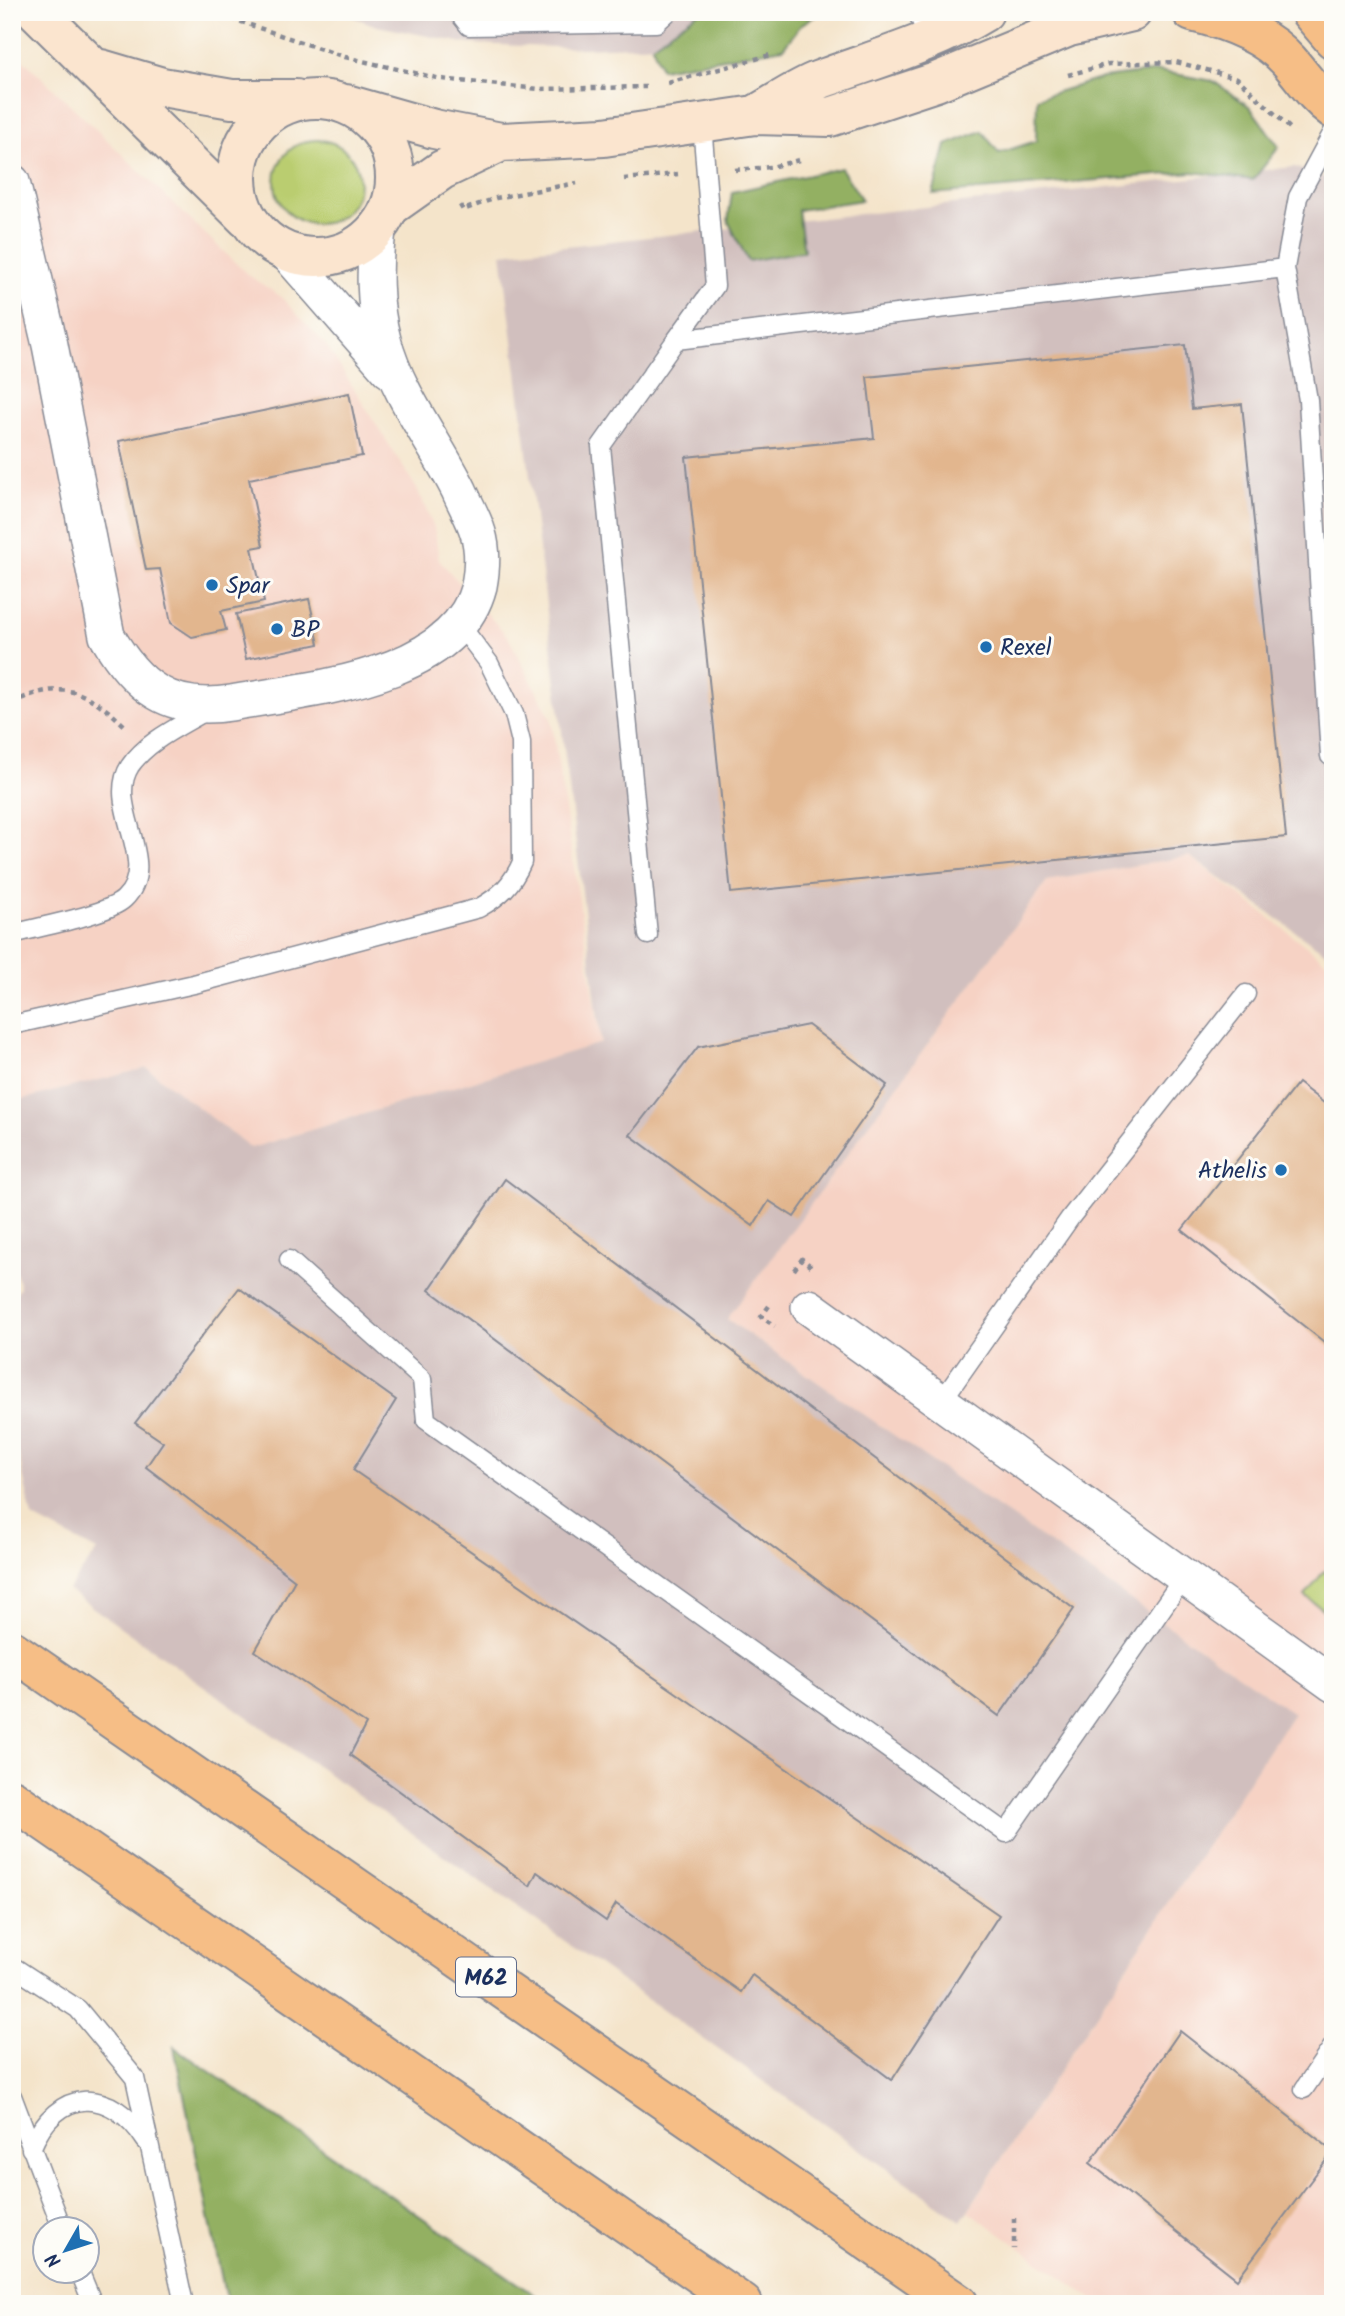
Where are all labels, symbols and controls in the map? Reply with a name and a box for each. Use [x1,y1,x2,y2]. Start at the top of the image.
place label: Spar [226,567,271,606]
marker: Spar [204,577,220,593]
place label: BP [291,611,320,650]
marker: BP [269,621,285,637]
place label: Rexel [1000,629,1052,668]
marker: Rexel [978,639,994,655]
place label: Athelis [1198,1152,1267,1191]
marker: Athelis [1273,1162,1289,1178]
road number: M62 [456,1958,516,1996]
north arrow [32,2214,102,2284]
text: N [39,2245,70,2274]

